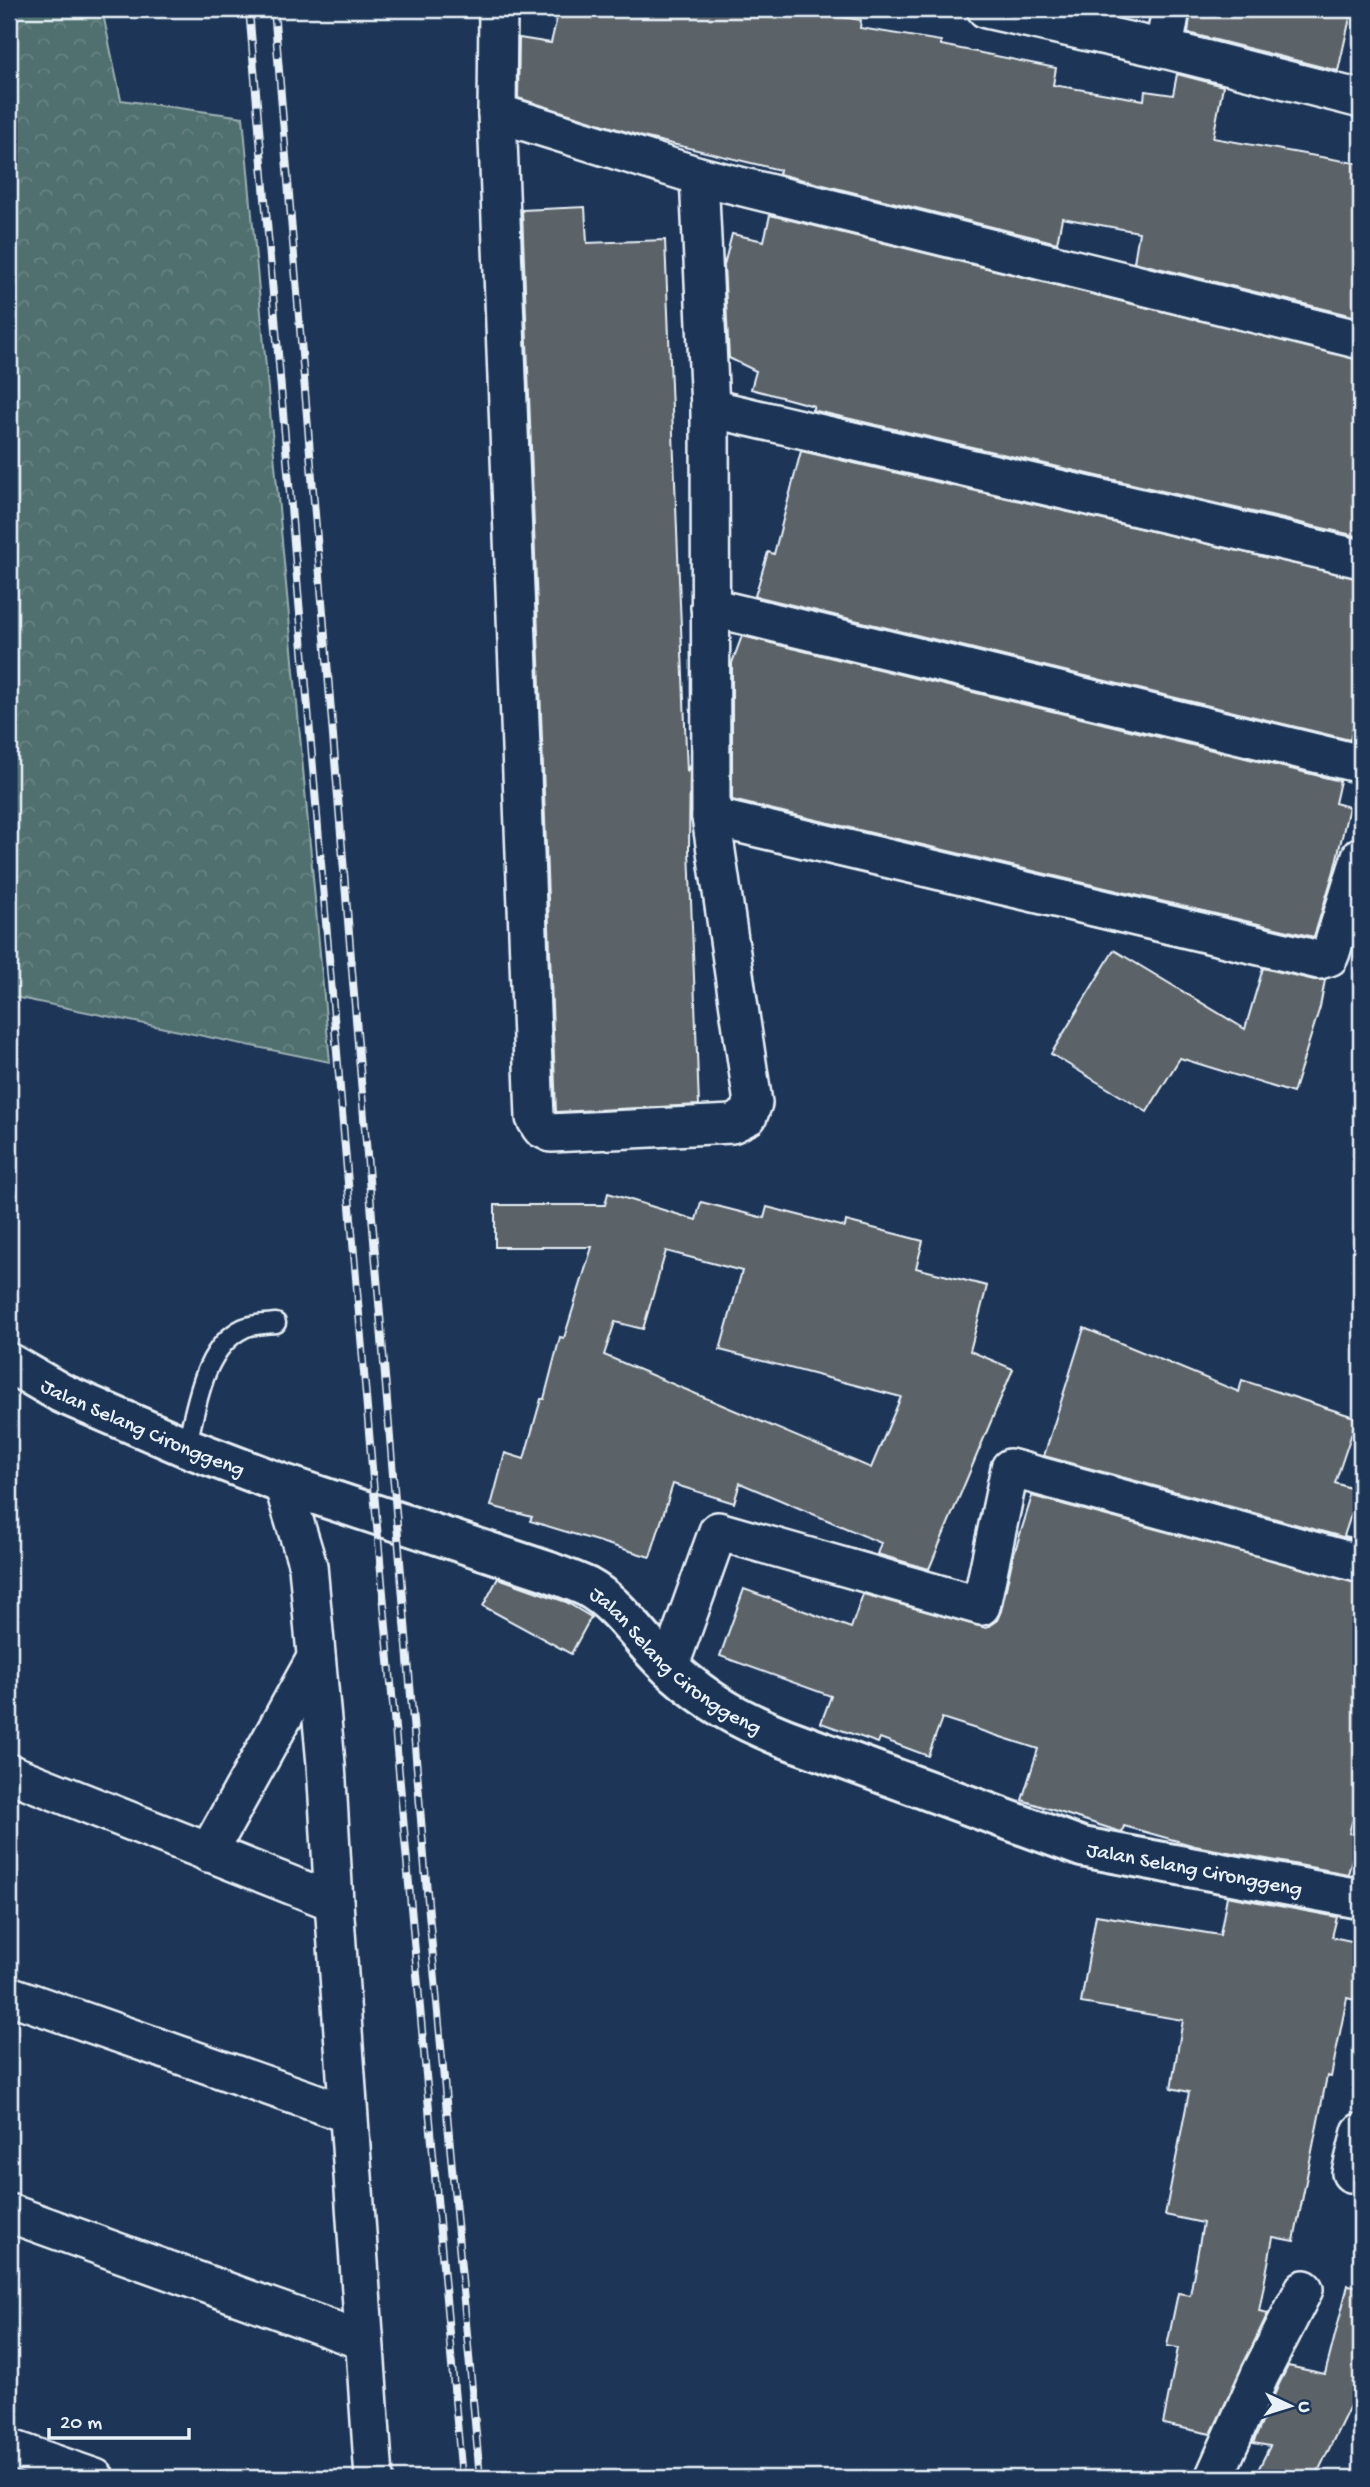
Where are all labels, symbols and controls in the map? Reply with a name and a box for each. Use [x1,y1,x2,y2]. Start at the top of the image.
street label: Jalan Selang Cironggeng [35,1375,247,1484]
street label: Jalan Selang Cironggeng [584,1583,764,1742]
street label: Jalan Selang Cironggeng [1084,1839,1304,1904]
north arrow [1254,2372,1324,2442]
scale bar [49,2396,189,2440]
text: U [1292,2401,1315,2413]
text: 20 m [60,2412,102,2437]

